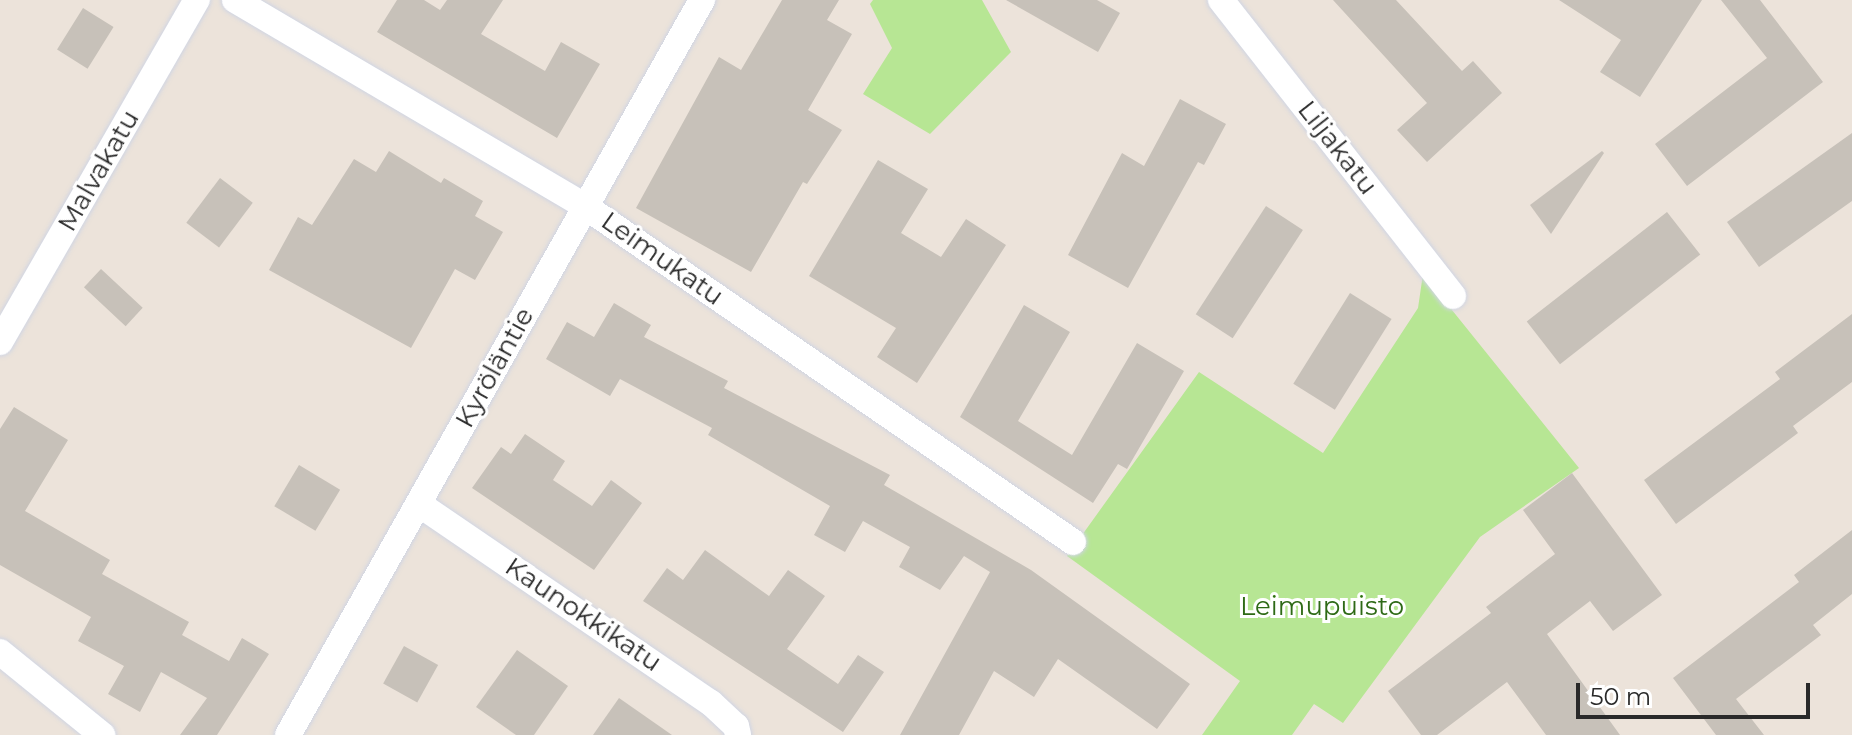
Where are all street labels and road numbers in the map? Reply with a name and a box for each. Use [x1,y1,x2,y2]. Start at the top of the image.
street label: Liljakatu [1291,95,1383,201]
street label: Malvakatu [52,105,146,237]
street label: Leimukatu [595,206,729,312]
street label: Kyröläntie [449,303,541,433]
street label: Kaunokkikatu [499,551,667,679]

